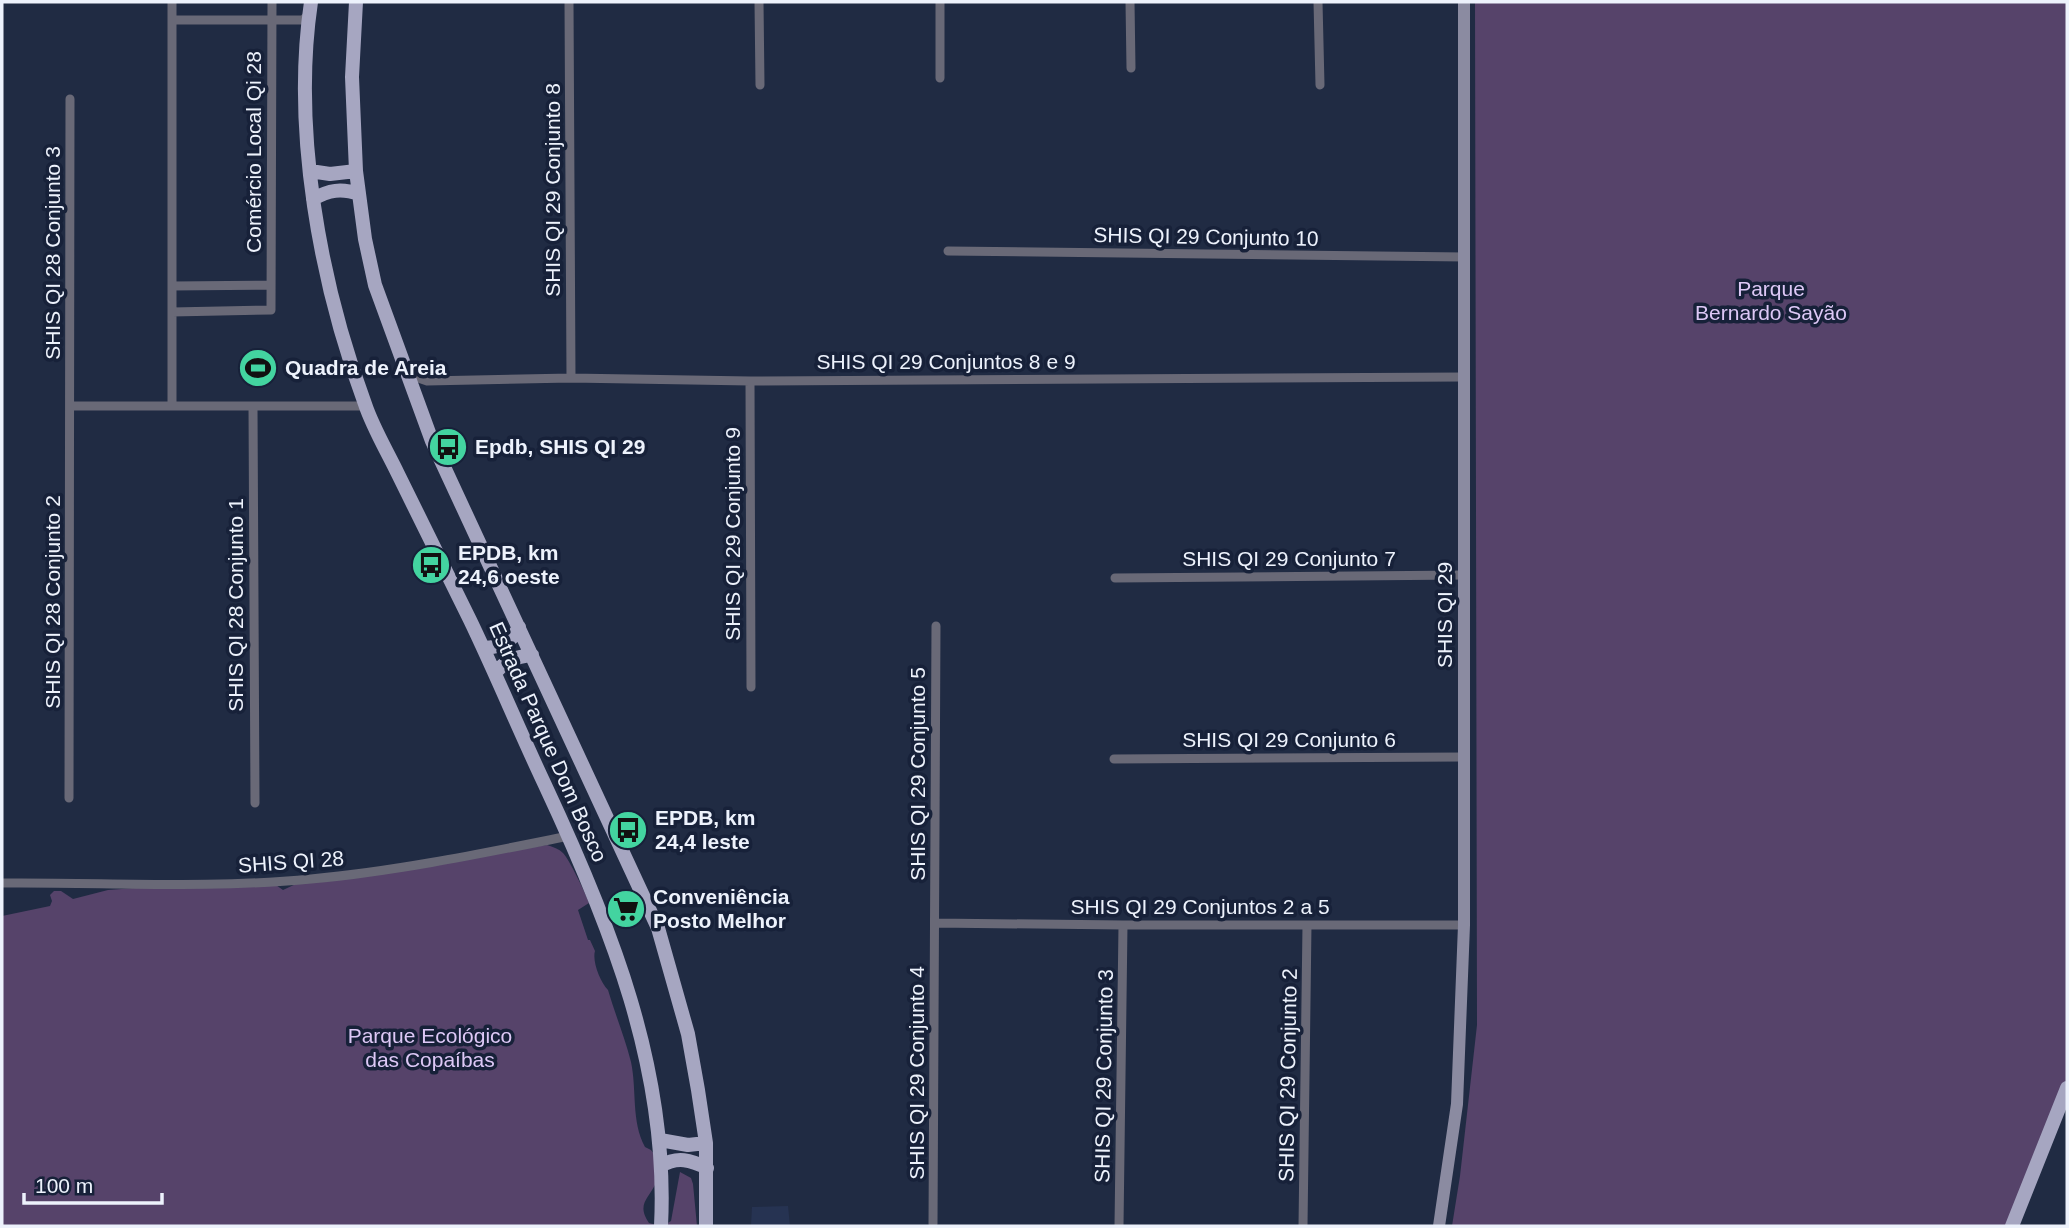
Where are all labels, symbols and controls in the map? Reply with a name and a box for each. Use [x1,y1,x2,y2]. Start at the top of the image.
street label: Comércio Local Qi 28 [242,51,265,253]
street label: SHIS QI 29 Conjunto 8 [541,83,564,297]
street label: SHIS QI 28 Conjunto 3 [41,146,64,360]
street label: SHIS QI 29 Conjunto 10 [1093,223,1319,250]
park label: Parque Bernardo Sayão [1695,277,1847,324]
sports icon: Quadra de Areia [237,347,279,389]
street label: SHIS QI 29 Conjuntos 8 e 9 [816,350,1076,373]
place label: Quadra de Areia [285,356,447,379]
bus stop icon: Epdb, SHIS QI 29 [427,426,469,468]
street label: SHIS QI 29 Conjunto 9 [721,427,744,641]
place label: Epdb, SHIS QI 29 [475,435,645,458]
street label: SHIS QI 28 Conjunto 2 [41,495,64,709]
street label: SHIS QI 28 Conjunto 1 [224,498,247,712]
place label: EPDB, km 24,6 oeste [458,541,560,588]
bus stop icon: EPDB, km 24,6 oeste [410,544,452,586]
street label: SHIS QI 29 Conjunto 7 [1182,547,1396,570]
street label: SHIS QI 29 [1433,562,1456,668]
street label: Estrada Parque Dom Bosco [485,618,612,865]
street label: SHIS QI 29 Conjunto 5 [906,667,929,881]
street label: SHIS QI 29 Conjunto 6 [1182,728,1396,751]
place label: EPDB, km 24,4 leste [655,806,755,853]
bus stop icon: EPDB, km 24,4 leste [607,809,649,851]
street label: SHIS QI 28 [237,846,345,877]
place label: Conveniência Posto Melhor [653,885,790,932]
supermarket icon: Conveniência Posto Melhor [605,888,647,930]
street label: SHIS QI 29 Conjuntos 2 a 5 [1070,895,1330,918]
street label: SHIS QI 29 Conjunto 4 [905,966,928,1180]
street label: SHIS QI 29 Conjunto 2 [1274,968,1301,1182]
street label: SHIS QI 29 Conjunto 3 [1090,969,1117,1183]
park label: Parque Ecológico das Copaíbas [348,1024,512,1071]
scale bar [24,1162,163,1206]
text: 100 m [35,1174,93,1197]

